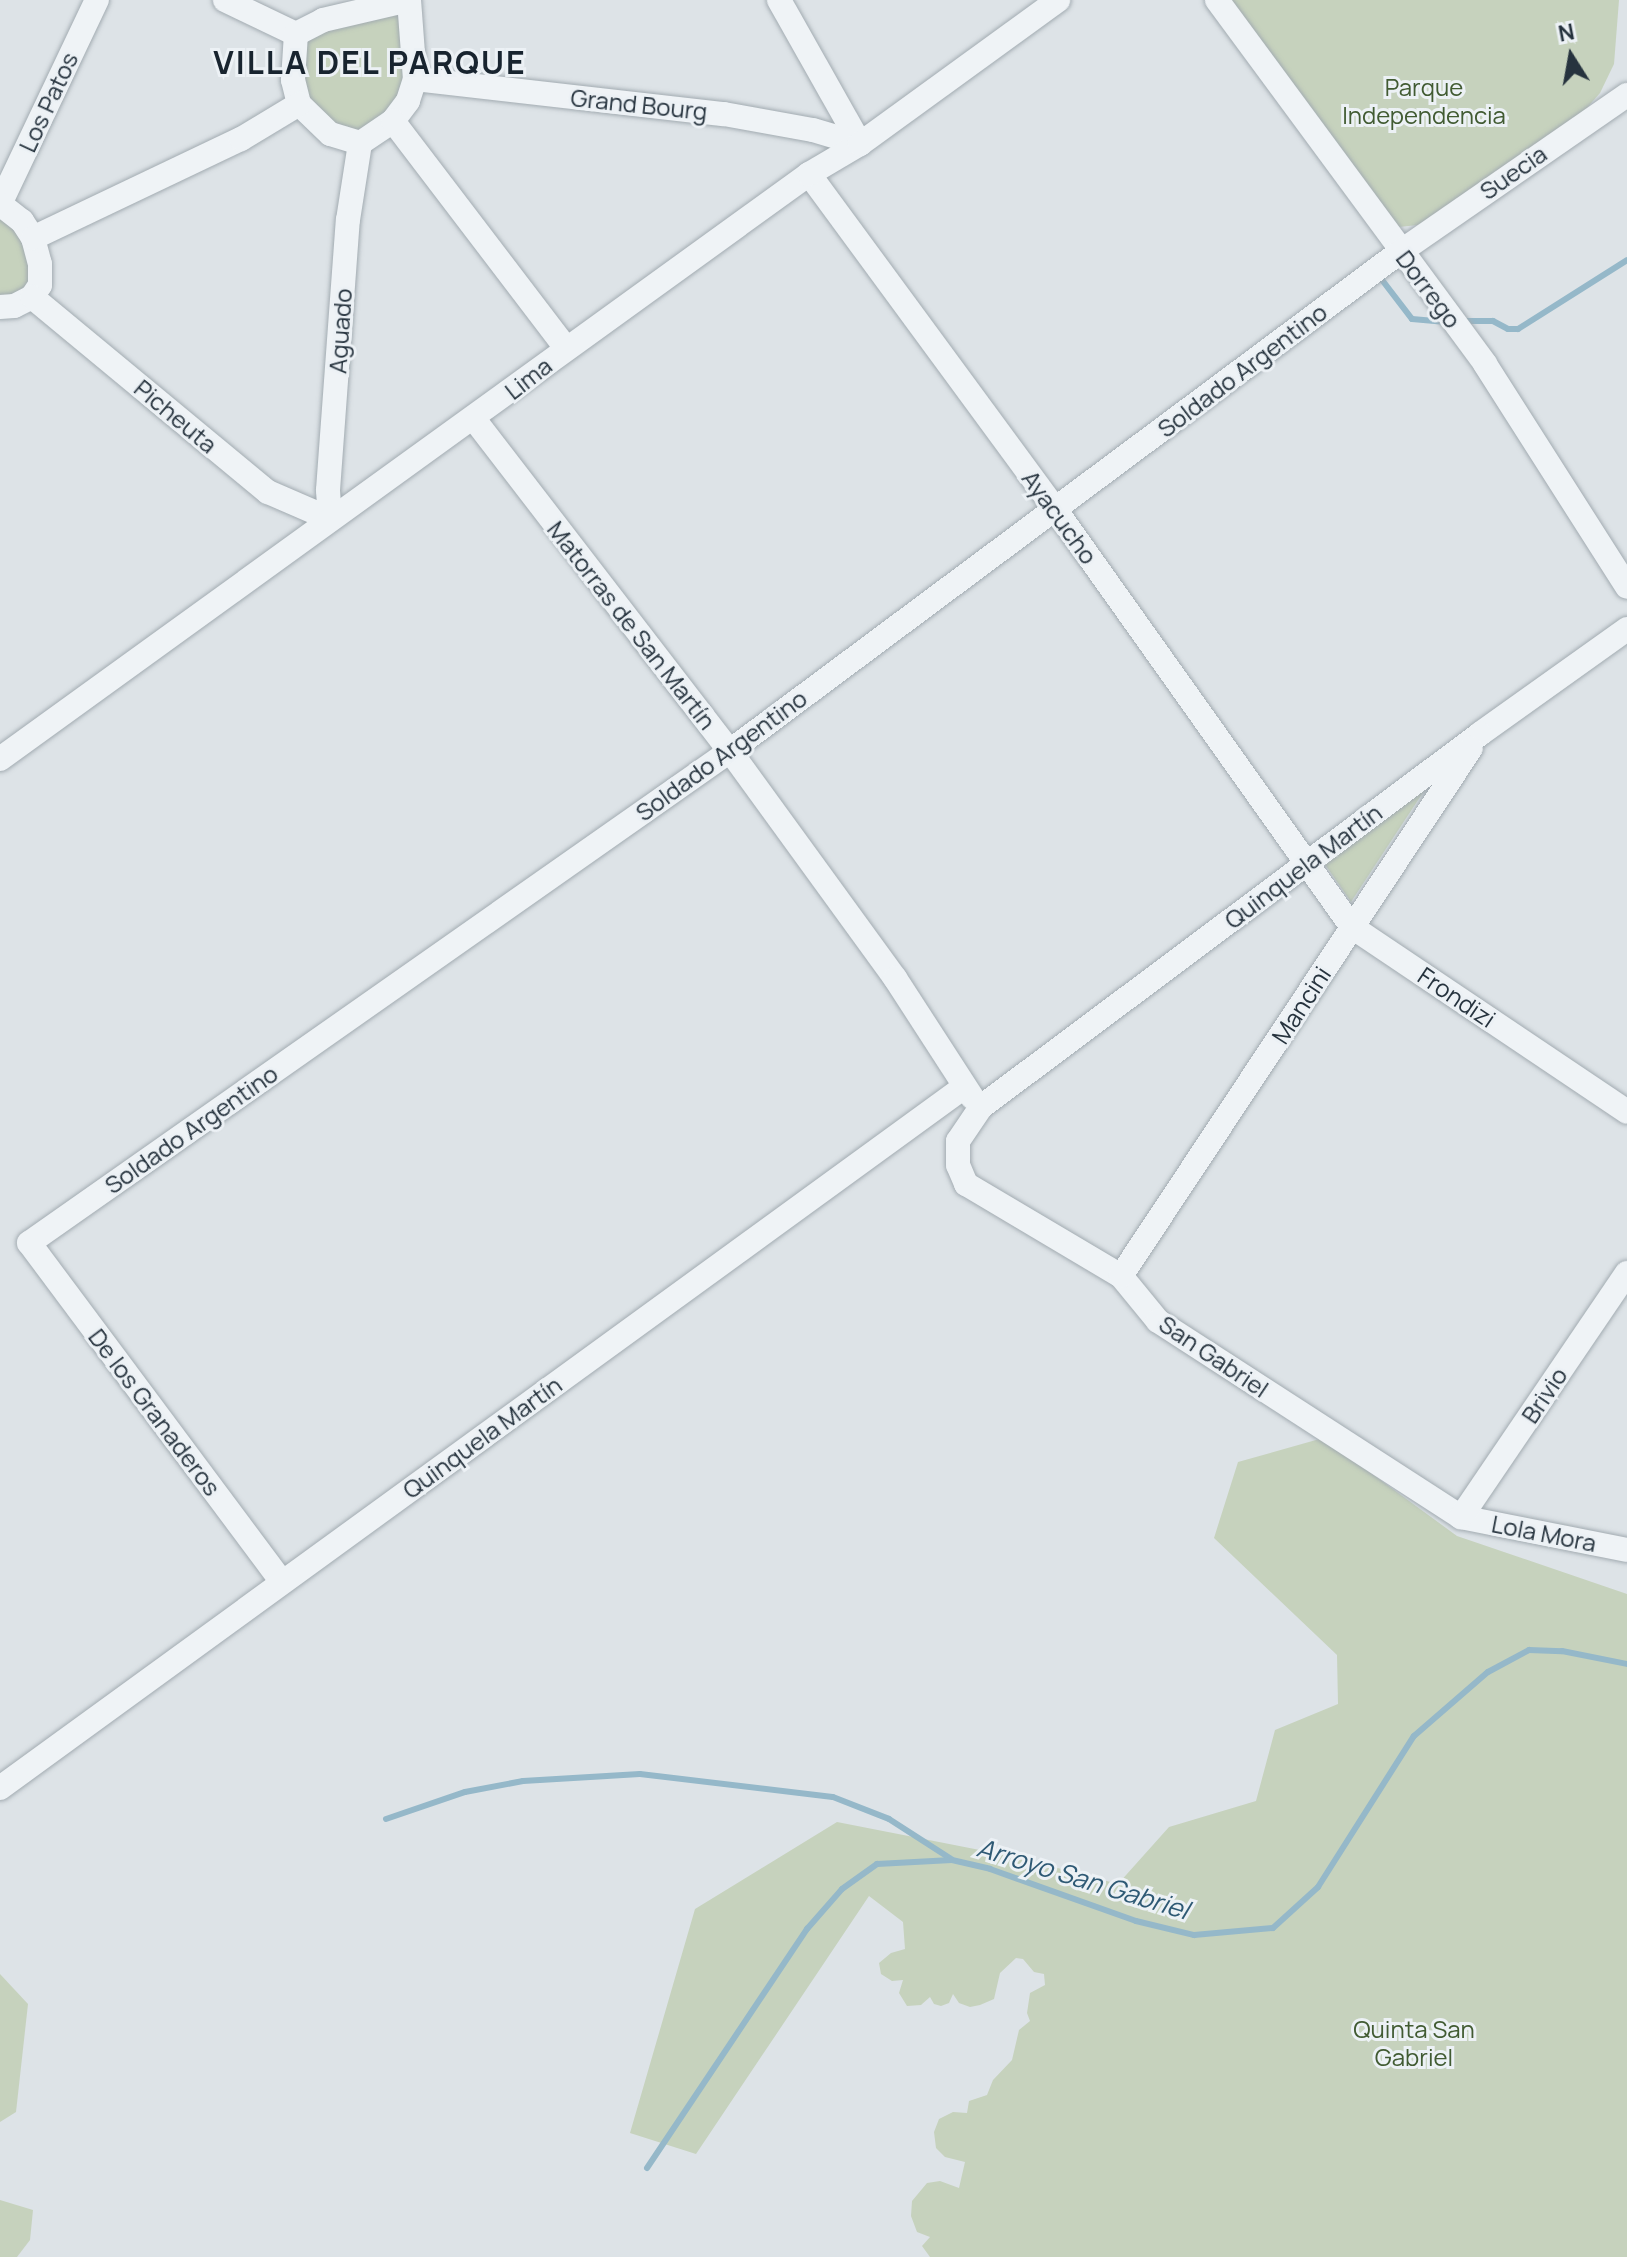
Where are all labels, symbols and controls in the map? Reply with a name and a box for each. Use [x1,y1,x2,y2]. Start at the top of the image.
north arrow [1531,16,1611,96]
text: N [1556,16,1577,49]
district label: VILLA DEL PARQUE [212,43,528,81]
street label: Los Patos [12,48,84,156]
park label: Parque Independencia [1342,73,1506,129]
street label: Grand Bourg [569,83,709,125]
street label: Suecia [1474,139,1552,205]
street label: Dorrego [1390,244,1468,334]
street label: Aguado [323,287,357,375]
street label: Soldado Argentino [1152,297,1332,443]
street label: Lima [499,351,557,405]
street label: Picheuta [129,373,223,459]
street label: Ayacucho [1016,465,1104,569]
street label: Matorras de San Martín [542,515,722,735]
street label: Soldado Argentino [630,683,812,827]
street label: Quinquela Martín [1219,798,1387,934]
street label: Mancini [1265,961,1337,1049]
street label: Frondizi [1413,961,1501,1033]
street label: Soldado Argentino [99,1059,283,1199]
street label: San Gabriel [1154,1309,1274,1403]
street label: De los Granaderos [83,1323,227,1501]
street label: Brivio [1515,1362,1573,1428]
street label: Quinquela Martín [397,1370,567,1504]
street label: Lola Mora [1489,1509,1599,1557]
water label: Arroyo San Gabriel [973,1832,1193,1926]
park label: Quinta San Gabriel [1353,2015,1475,2071]

